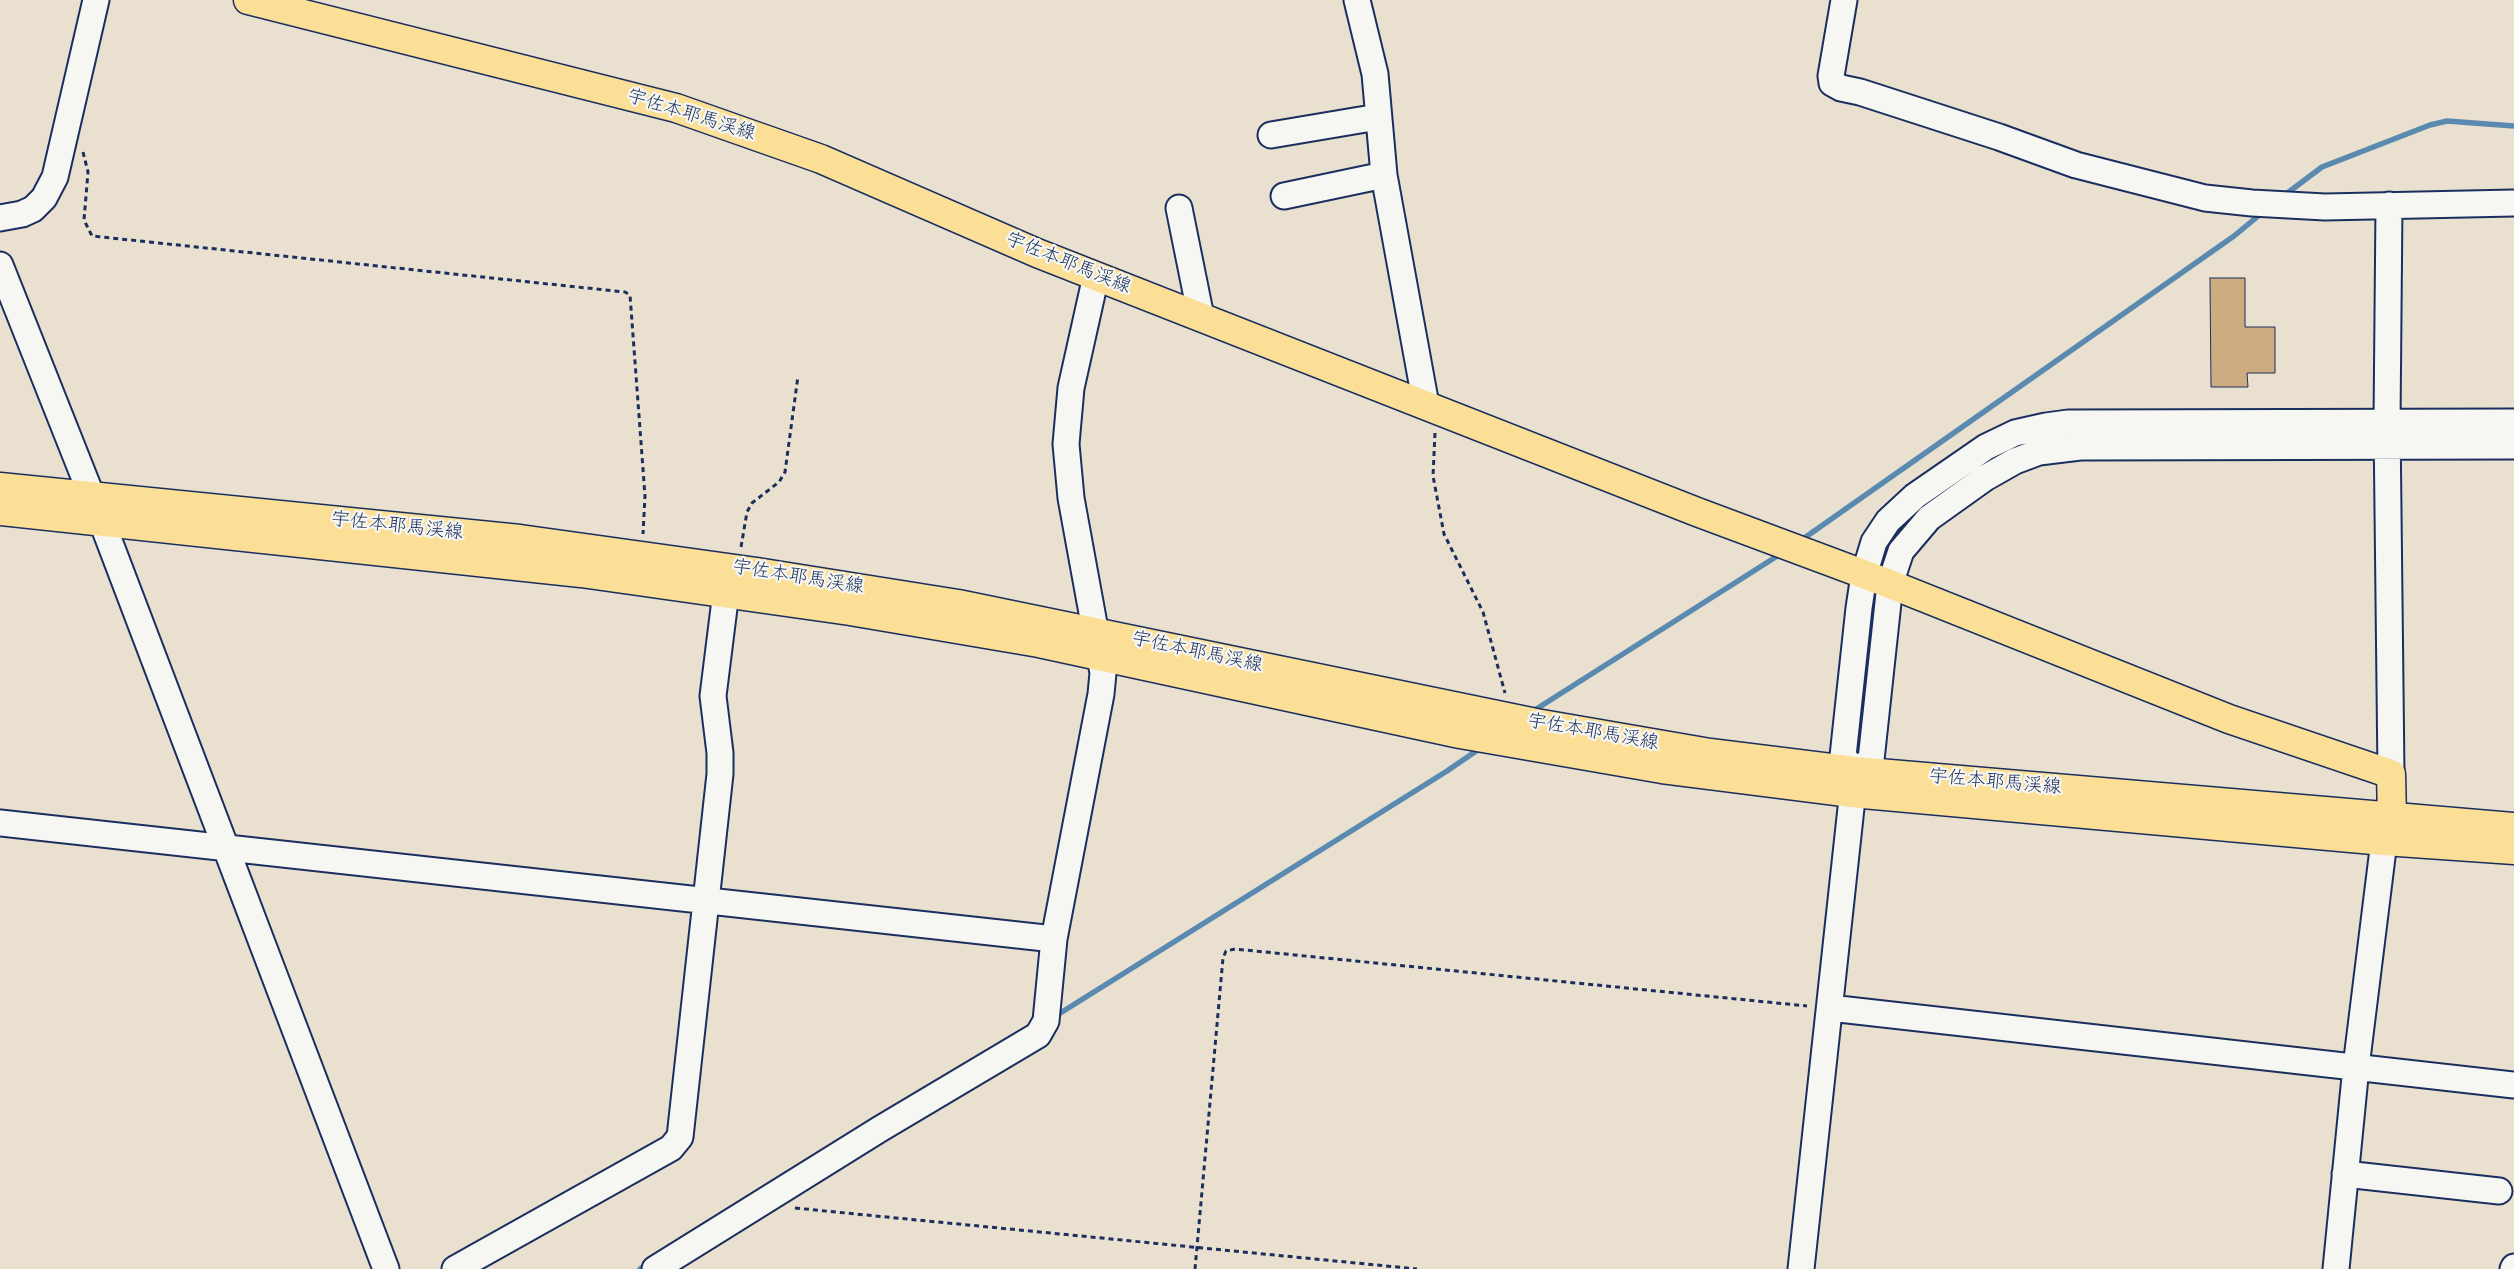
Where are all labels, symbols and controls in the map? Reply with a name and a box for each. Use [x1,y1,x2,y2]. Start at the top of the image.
street label: 宇佐本耶馬渓線 [624,86,758,146]
street label: 宇佐本耶馬渓線 [1002,229,1134,299]
street label: 宇佐本耶馬渓線 [330,509,464,545]
street label: 宇佐本耶馬渓線 [731,556,865,600]
street label: 宇佐本耶馬渓線 [1130,628,1264,678]
street label: 宇佐本耶馬渓線 [1526,710,1660,756]
street label: 宇佐本耶馬渓線 [1928,766,2062,800]

